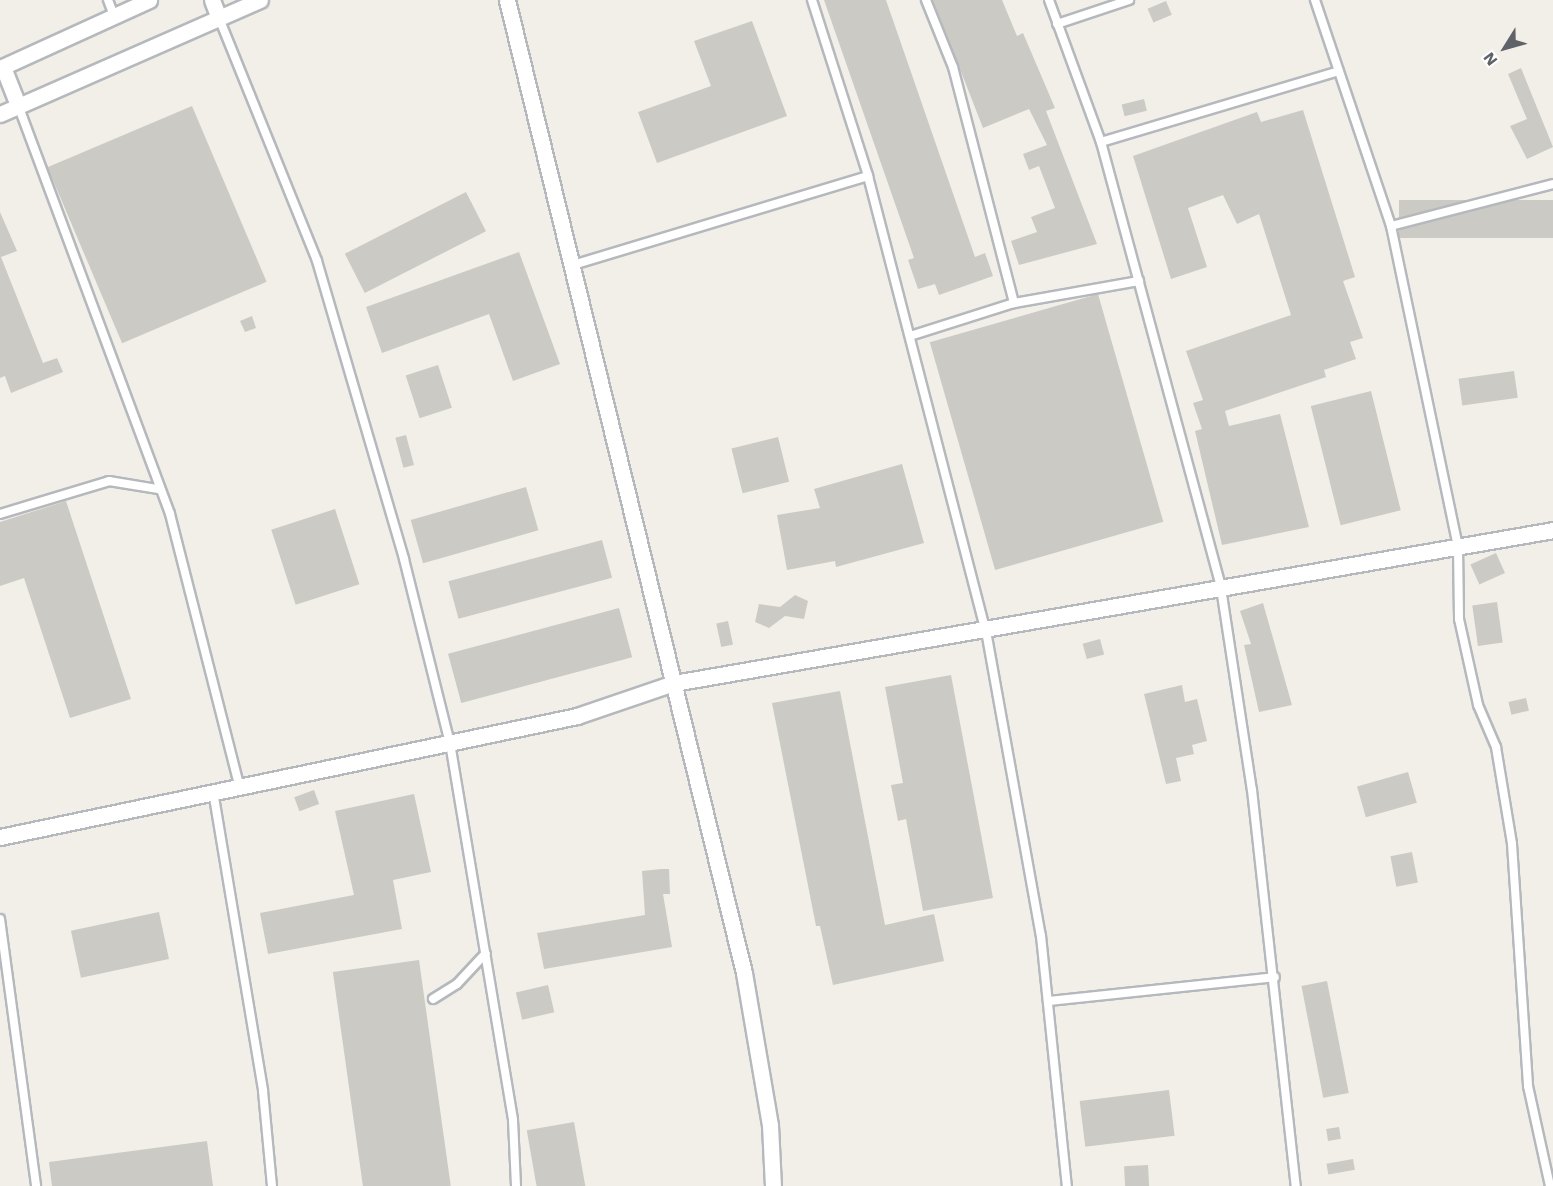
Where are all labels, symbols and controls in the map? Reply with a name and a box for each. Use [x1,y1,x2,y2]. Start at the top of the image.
north arrow [1475,18,1535,78]
text: N [1479,49,1501,70]

